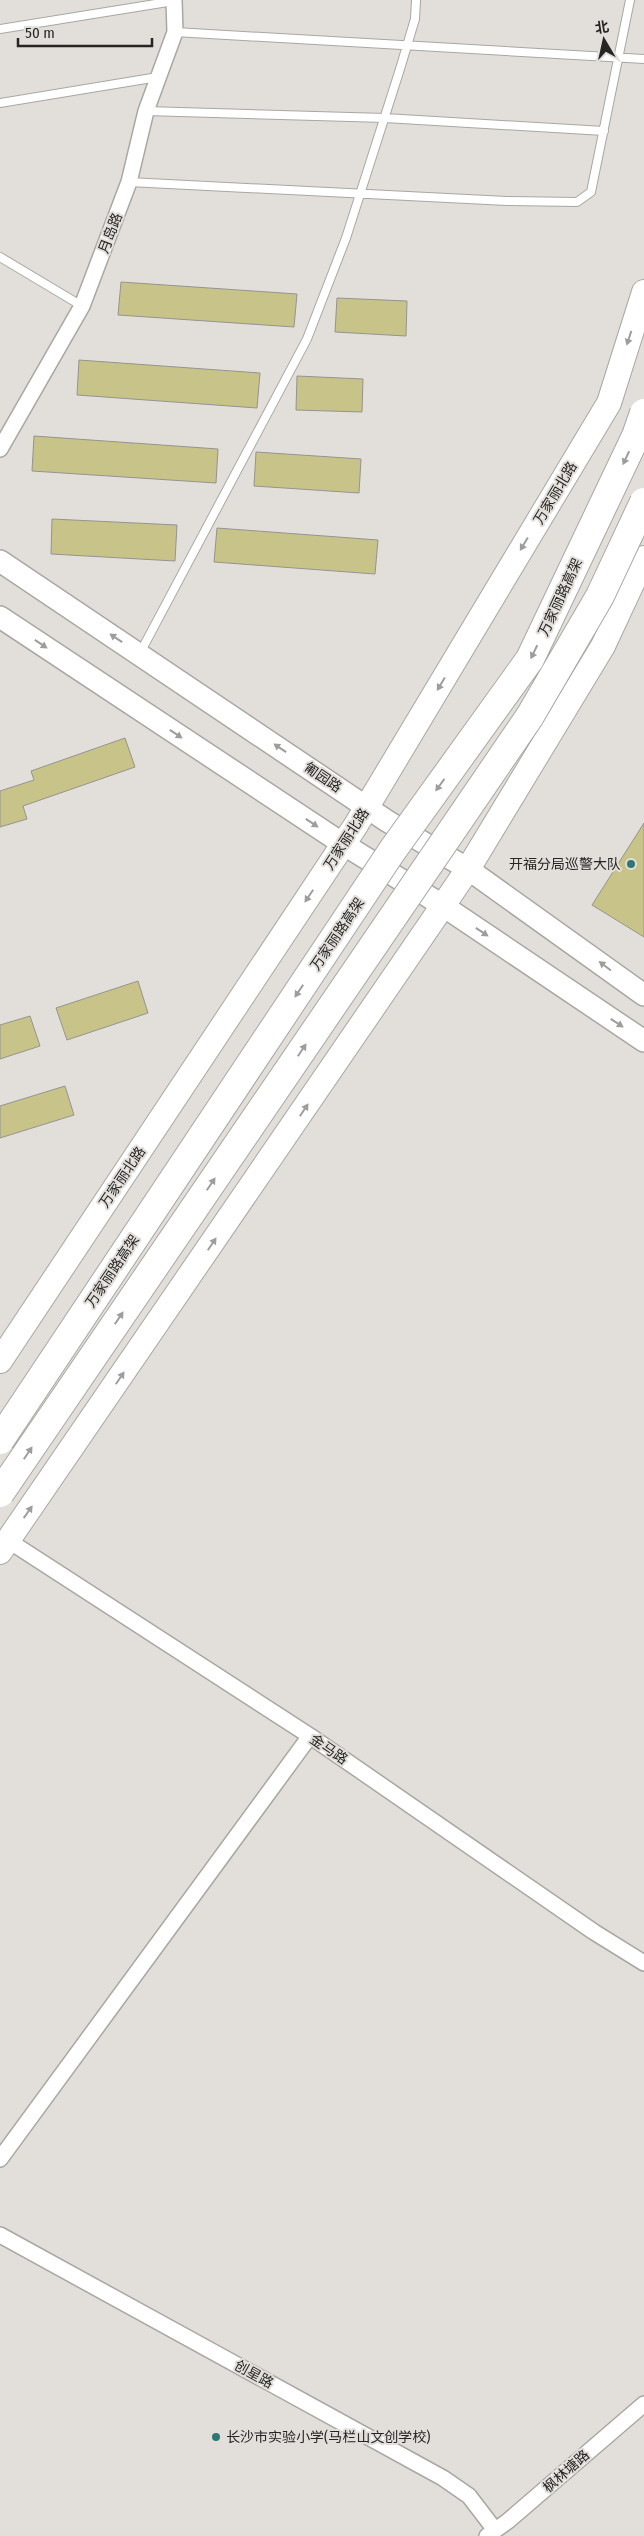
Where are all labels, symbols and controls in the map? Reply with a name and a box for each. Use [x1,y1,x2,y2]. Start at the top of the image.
scale bar [18,15,151,47]
north arrow [579,15,629,65]
text: 北 [594,18,610,37]
text: 50 m [25,24,55,42]
street label: 月岛路 [95,211,126,256]
one-way arrow [625,331,633,346]
one-way arrow [622,451,630,465]
street label: 万家丽北路 [530,459,581,528]
one-way arrow [520,538,529,551]
street label: 万家丽路高架 [535,556,586,639]
one-way arrow [109,633,123,643]
one-way arrow [34,639,47,649]
one-way arrow [529,645,538,660]
one-way arrow [436,677,445,690]
one-way arrow [169,729,183,738]
one-way arrow [273,743,287,752]
street label: 匍园路 [301,759,345,796]
one-way arrow [434,778,445,791]
street label: 万家丽北路 [320,805,373,873]
one-way arrow [305,818,318,828]
place label: 开福分局巡警大队 [509,856,621,873]
marker: 开福分局巡警大队 [625,858,637,870]
one-way arrow [304,889,314,903]
street label: 万家丽路高架 [307,895,368,974]
one-way arrow [476,927,489,937]
one-way arrow [598,961,612,971]
one-way arrow [294,984,303,998]
one-way arrow [610,1018,624,1028]
one-way arrow [297,1043,307,1057]
one-way arrow [299,1103,309,1117]
street label: 万家丽北路 [96,1144,149,1211]
one-way arrow [206,1177,216,1191]
street label: 万家丽路高架 [82,1232,143,1311]
one-way arrow [207,1237,217,1251]
one-way arrow [115,1312,124,1325]
one-way arrow [115,1371,125,1385]
one-way arrow [23,1446,33,1460]
one-way arrow [24,1506,33,1519]
street label: 金马路 [307,1731,351,1768]
street label: 创星路 [231,2357,276,2392]
place label: 长沙市实验小学(马栏山文创学校) [226,2429,430,2446]
marker: 长沙市实验小学(马栏山文创学校) [210,2431,222,2443]
street label: 枫林塘路 [540,2447,593,2496]

